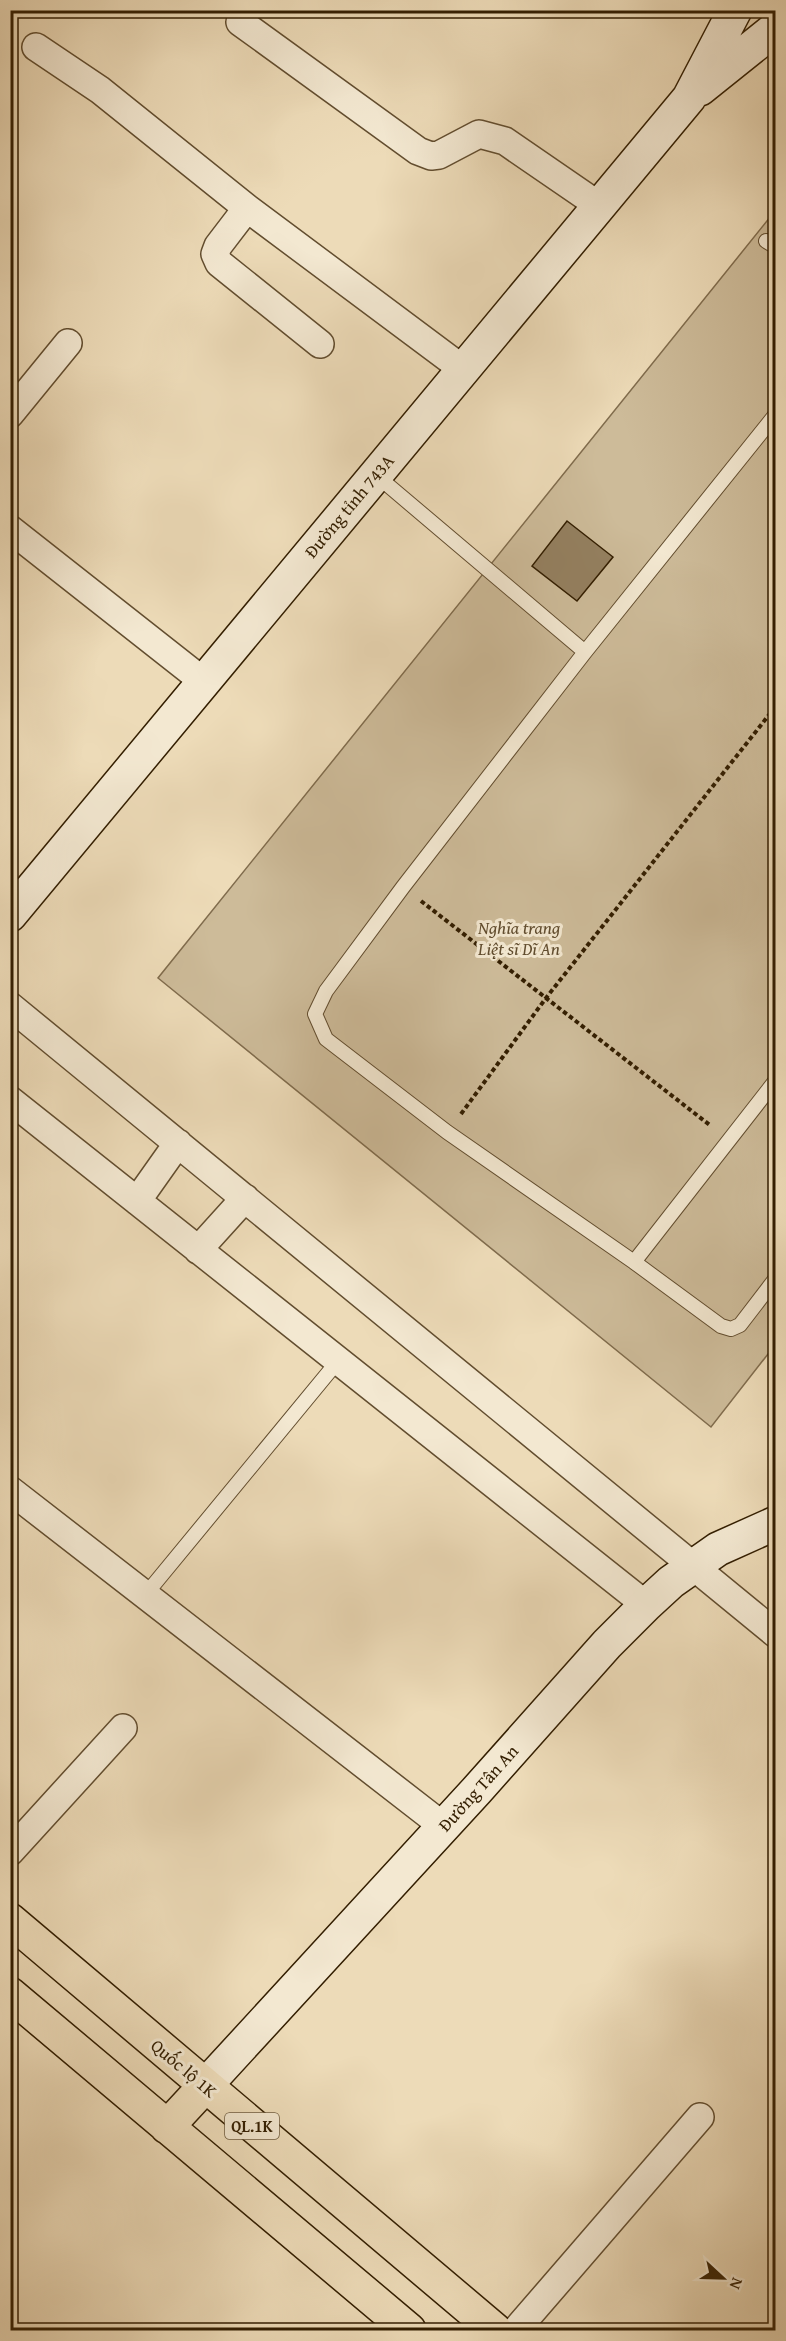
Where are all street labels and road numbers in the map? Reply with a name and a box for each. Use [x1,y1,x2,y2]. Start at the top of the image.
street label: Đường tỉnh 743A [298,448,400,564]
street label: Đường Tân An [431,1738,525,1838]
street label: Quốc lộ 1K [145,2032,223,2104]
road number: QL.1K [225,2113,279,2139]

